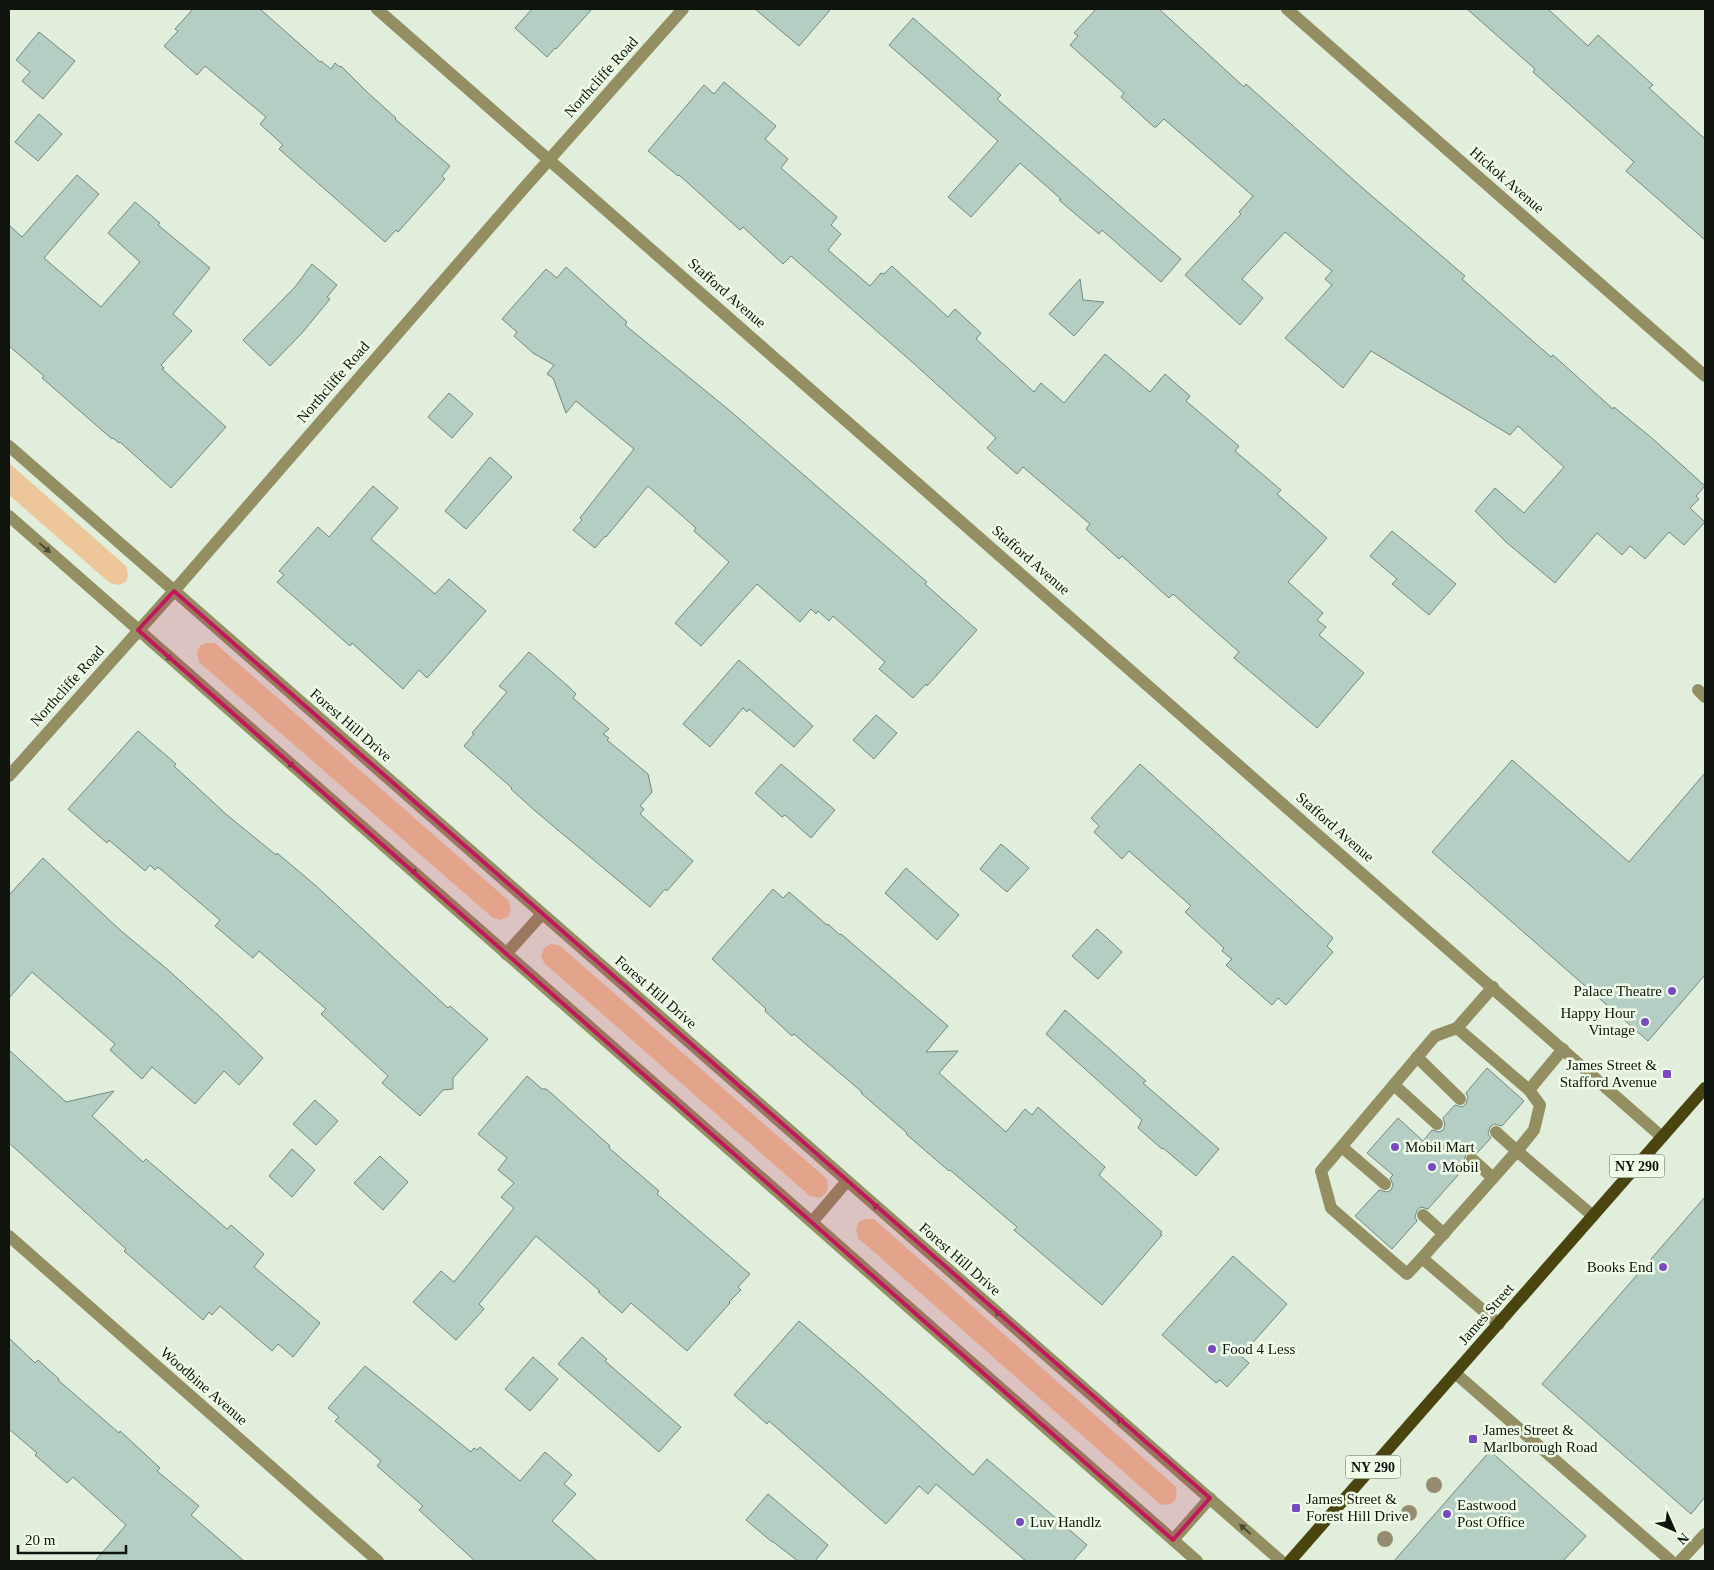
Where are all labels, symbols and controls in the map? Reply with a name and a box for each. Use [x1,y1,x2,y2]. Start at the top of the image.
street label: Northcliffe Road [561,33,641,120]
street label: Hickok Avenue [1467,144,1547,217]
street label: Stafford Avenue [685,255,769,331]
street label: Northcliffe Road [294,338,373,426]
street label: Stafford Avenue [989,522,1073,598]
one-way arrow [39,543,52,554]
street label: Northcliffe Road [27,642,107,729]
one-way arrow [161,650,173,662]
street label: Forest Hill Drive [307,685,395,765]
one-way arrow [283,757,295,769]
street label: Stafford Avenue [1293,789,1377,865]
one-way arrow [405,865,418,876]
street label: Forest Hill Drive [612,952,700,1032]
place label: Palace Theatre [1574,983,1662,999]
marker: Palace Theatre [1666,985,1678,997]
place label: Happy Hour Vintage [1560,1005,1635,1038]
marker: Happy Hour Vintage [1639,1016,1651,1028]
place label: James Street & Stafford Avenue [1560,1057,1657,1090]
marker: James Street & Stafford Avenue [1661,1068,1673,1080]
place label: Mobil Mart [1405,1139,1475,1155]
marker: Mobil Mart [1389,1141,1401,1153]
road number: NY 290 [1610,1154,1664,1178]
place label: Mobil [1442,1159,1479,1175]
marker: Mobil [1426,1161,1438,1173]
one-way arrow [872,1202,884,1214]
street label: Forest Hill Drive [916,1219,1004,1299]
place label: Books End [1587,1259,1653,1275]
marker: Books End [1657,1261,1669,1273]
street label: James Street [1455,1280,1517,1348]
one-way arrow [994,1310,1006,1321]
place label: Food 4 Less [1222,1341,1296,1357]
marker: Food 4 Less [1206,1343,1218,1355]
street label: Woodbine Avenue [157,1344,251,1428]
one-way arrow [1117,1416,1129,1428]
place label: James Street & Marlborough Road [1483,1422,1598,1455]
marker: James Street & Marlborough Road [1467,1433,1479,1445]
road number: NY 290 [1346,1455,1400,1478]
place label: James Street & Forest Hill Drive [1306,1491,1409,1524]
place label: Eastwood Post Office [1457,1497,1525,1530]
marker: James Street & Forest Hill Drive [1290,1502,1302,1514]
north arrow [1649,1505,1699,1555]
marker: Eastwood Post Office [1441,1508,1453,1520]
place label: Luv Handlz [1030,1514,1102,1530]
marker: Luv Handlz [1014,1516,1026,1528]
scale bar [18,1522,125,1554]
one-way arrow [1239,1523,1251,1535]
text: N [1674,1530,1692,1548]
text: 20 m [25,1532,56,1548]

